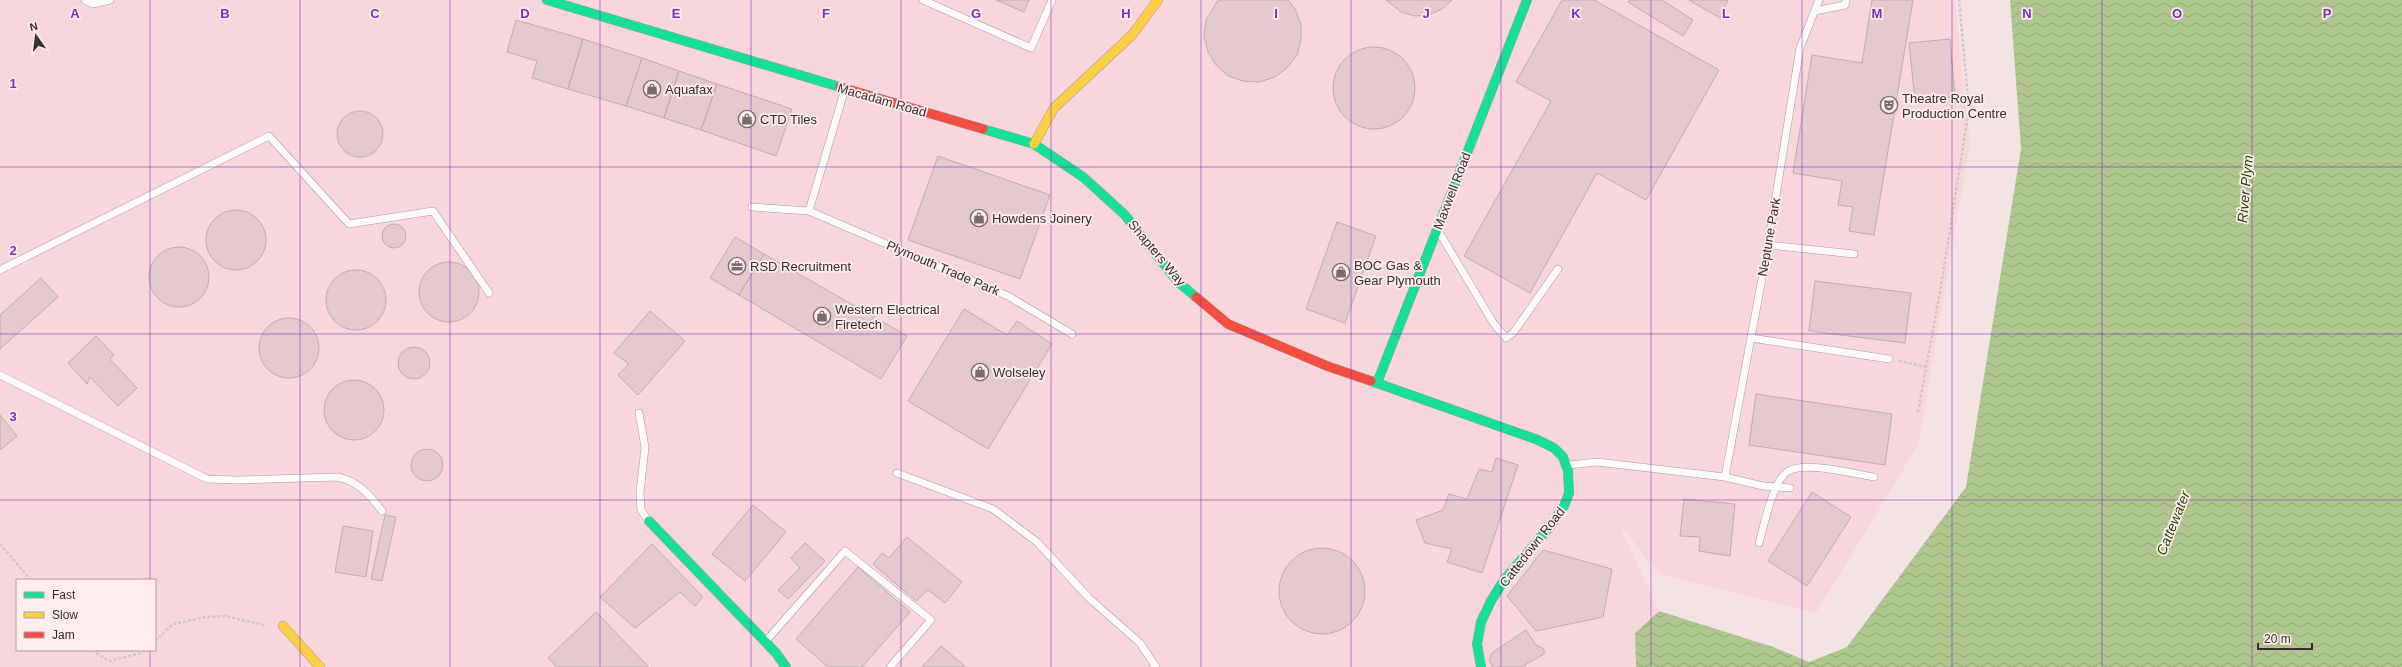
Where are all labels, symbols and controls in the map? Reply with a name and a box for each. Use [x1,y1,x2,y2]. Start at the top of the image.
text: A [70,6,80,21]
text: B [220,6,230,21]
text: C [370,6,380,21]
text: D [520,6,530,21]
text: E [672,6,681,21]
text: F [822,6,830,21]
text: G [971,6,981,21]
text: H [1121,6,1131,21]
text: I [1274,6,1278,21]
text: J [1422,6,1430,21]
text: K [1571,6,1581,21]
text: L [1722,6,1730,21]
text: M [1872,6,1882,21]
text: N [2022,6,2032,21]
text: O [2172,6,2182,21]
text: P [2323,6,2332,21]
north arrow [16,16,56,56]
text: N [28,20,39,33]
text: 1 [9,76,17,91]
shop icon: Aquafax [642,79,662,99]
street label: Macadam Road [836,80,928,120]
place label: Aquafax [665,82,713,97]
place label: Theatre Royal Production Centre [1902,91,2007,121]
theatre icon: Theatre Royal Production Centre [1879,95,1899,115]
shop icon: CTD Tiles [737,109,757,129]
place label: CTD Tiles [760,112,818,127]
street label: Maxwell Road [1430,150,1474,232]
water label: River Plym [2234,154,2256,223]
street label: Neptune Park [1755,196,1783,277]
shop icon: Howdens Joinery [969,208,989,228]
place label: Howdens Joinery [992,211,1092,226]
street label: Shapters Way [1125,217,1189,289]
street label: Plymouth Trade Park [884,237,1002,299]
text: 2 [9,243,17,258]
office icon: RSD Recruitment [727,256,747,276]
place label: BOC Gas & Gear Plymouth [1354,258,1441,288]
place label: RSD Recruitment [750,259,852,274]
shop icon: BOC Gas & Gear Plymouth [1331,262,1351,282]
place label: Western Electrical Firetech [835,302,940,332]
shop icon: Western Electrical Firetech [812,306,832,326]
shop icon: Wolseley [970,362,990,382]
place label: Wolseley [993,365,1046,380]
text: 3 [9,409,17,424]
water label: Cattewater [2153,487,2194,557]
street label: Cattedown Road [1496,504,1568,590]
legend [16,579,156,651]
text: Fast [52,588,76,602]
text: Slow [52,608,78,622]
scale bar [2258,625,2312,651]
text: Jam [52,628,75,642]
text: 20 m [2264,632,2291,646]

